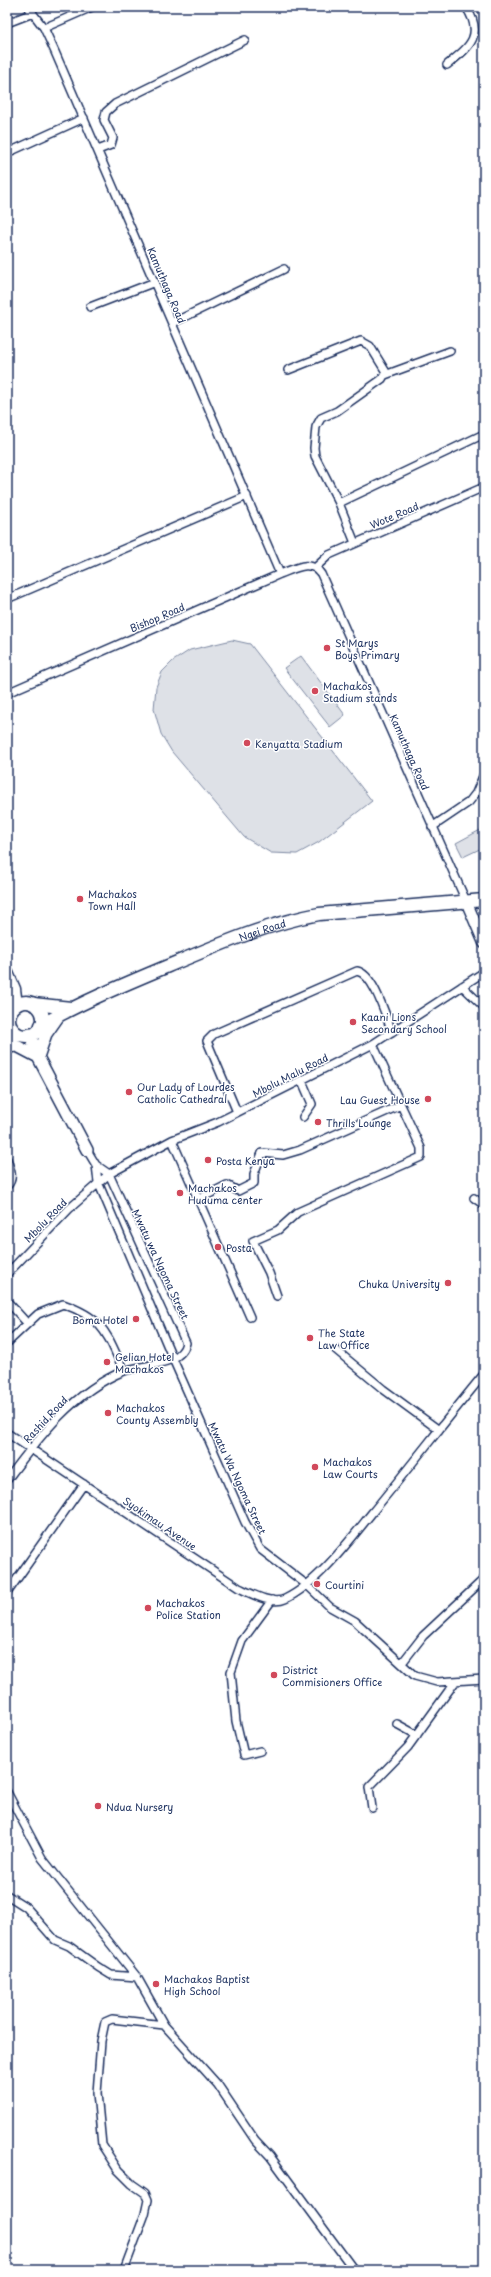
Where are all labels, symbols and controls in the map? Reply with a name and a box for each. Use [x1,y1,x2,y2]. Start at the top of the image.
street label: Kamuthaga Road [144,244,190,326]
street label: Wote Road [367,498,421,532]
street label: Bishop Road [127,599,187,635]
place label: St Marys Boys Primary [335,635,400,662]
marker: St Marys Boys Primary [322,643,332,653]
place label: Machakos Stadium stands [323,678,397,705]
marker: Machakos Stadium stands [310,686,320,696]
street label: Kamuthaga Road [387,712,434,793]
place label: Kenyatta Stadium [255,736,343,751]
marker: Kenyatta Stadium [242,738,252,748]
place label: Machakos Town Hall [88,886,137,913]
marker: Machakos Town Hall [75,894,85,904]
street label: Ngei Road [236,915,287,944]
place label: Kaani Lions Secondary School [361,1009,447,1037]
marker: Kaani Lions Secondary School [348,1017,358,1027]
street label: Mbolu Malu Road [250,1049,331,1101]
place label: Our Lady of Lourdes Catholic Cathedral [137,1079,235,1106]
marker: Our Lady of Lourdes Catholic Cathedral [124,1087,134,1097]
place label: Lau Guest House [340,1092,421,1107]
marker: Lau Guest House [423,1094,433,1104]
place label: Thrills Lounge [326,1115,392,1130]
marker: Thrills Lounge [313,1117,323,1127]
place label: Posta Kenya [216,1153,276,1168]
marker: Posta Kenya [203,1155,213,1165]
place label: Machakos Huduma center [188,1180,263,1207]
marker: Machakos Huduma center [175,1188,185,1198]
street label: Mbolu Road [20,1195,70,1245]
street label: Mwatu wa Ngoma Street [129,1206,193,1322]
place label: Posta [226,1240,253,1255]
marker: Posta [213,1242,223,1252]
place label: Chuka University [358,1276,440,1291]
marker: Chuka University [443,1278,453,1288]
place label: Boma Hotel [72,1312,128,1327]
marker: Boma Hotel [131,1314,141,1324]
place label: The State Law Office [318,1325,370,1352]
marker: The State Law Office [305,1333,315,1343]
place label: Gelian Hotel Machakos [115,1349,174,1376]
marker: Gelian Hotel Machakos [102,1357,112,1367]
street label: Rashid Road [19,1392,71,1446]
place label: Machakos County Assembly [116,1400,199,1427]
marker: Machakos County Assembly [103,1408,113,1418]
street label: Mwatu Wa Ngoma Street [205,1419,271,1537]
place label: Machakos Law Courts [323,1454,378,1481]
marker: Machakos Law Courts [310,1462,320,1472]
street label: Syokimau Avenue [120,1493,200,1553]
place label: Courtini [325,1577,364,1592]
marker: Courtini [312,1579,322,1589]
place label: Machakos Police Station [156,1595,221,1622]
marker: Machakos Police Station [143,1603,153,1613]
place label: District Commisioners Office [282,1662,382,1689]
marker: District Commisioners Office [269,1670,279,1680]
place label: Ndua Nursery [106,1799,174,1814]
marker: Ndua Nursery [93,1801,103,1811]
place label: Machakos Baptist High School [164,1971,250,1998]
marker: Machakos Baptist High School [151,1979,161,1989]

